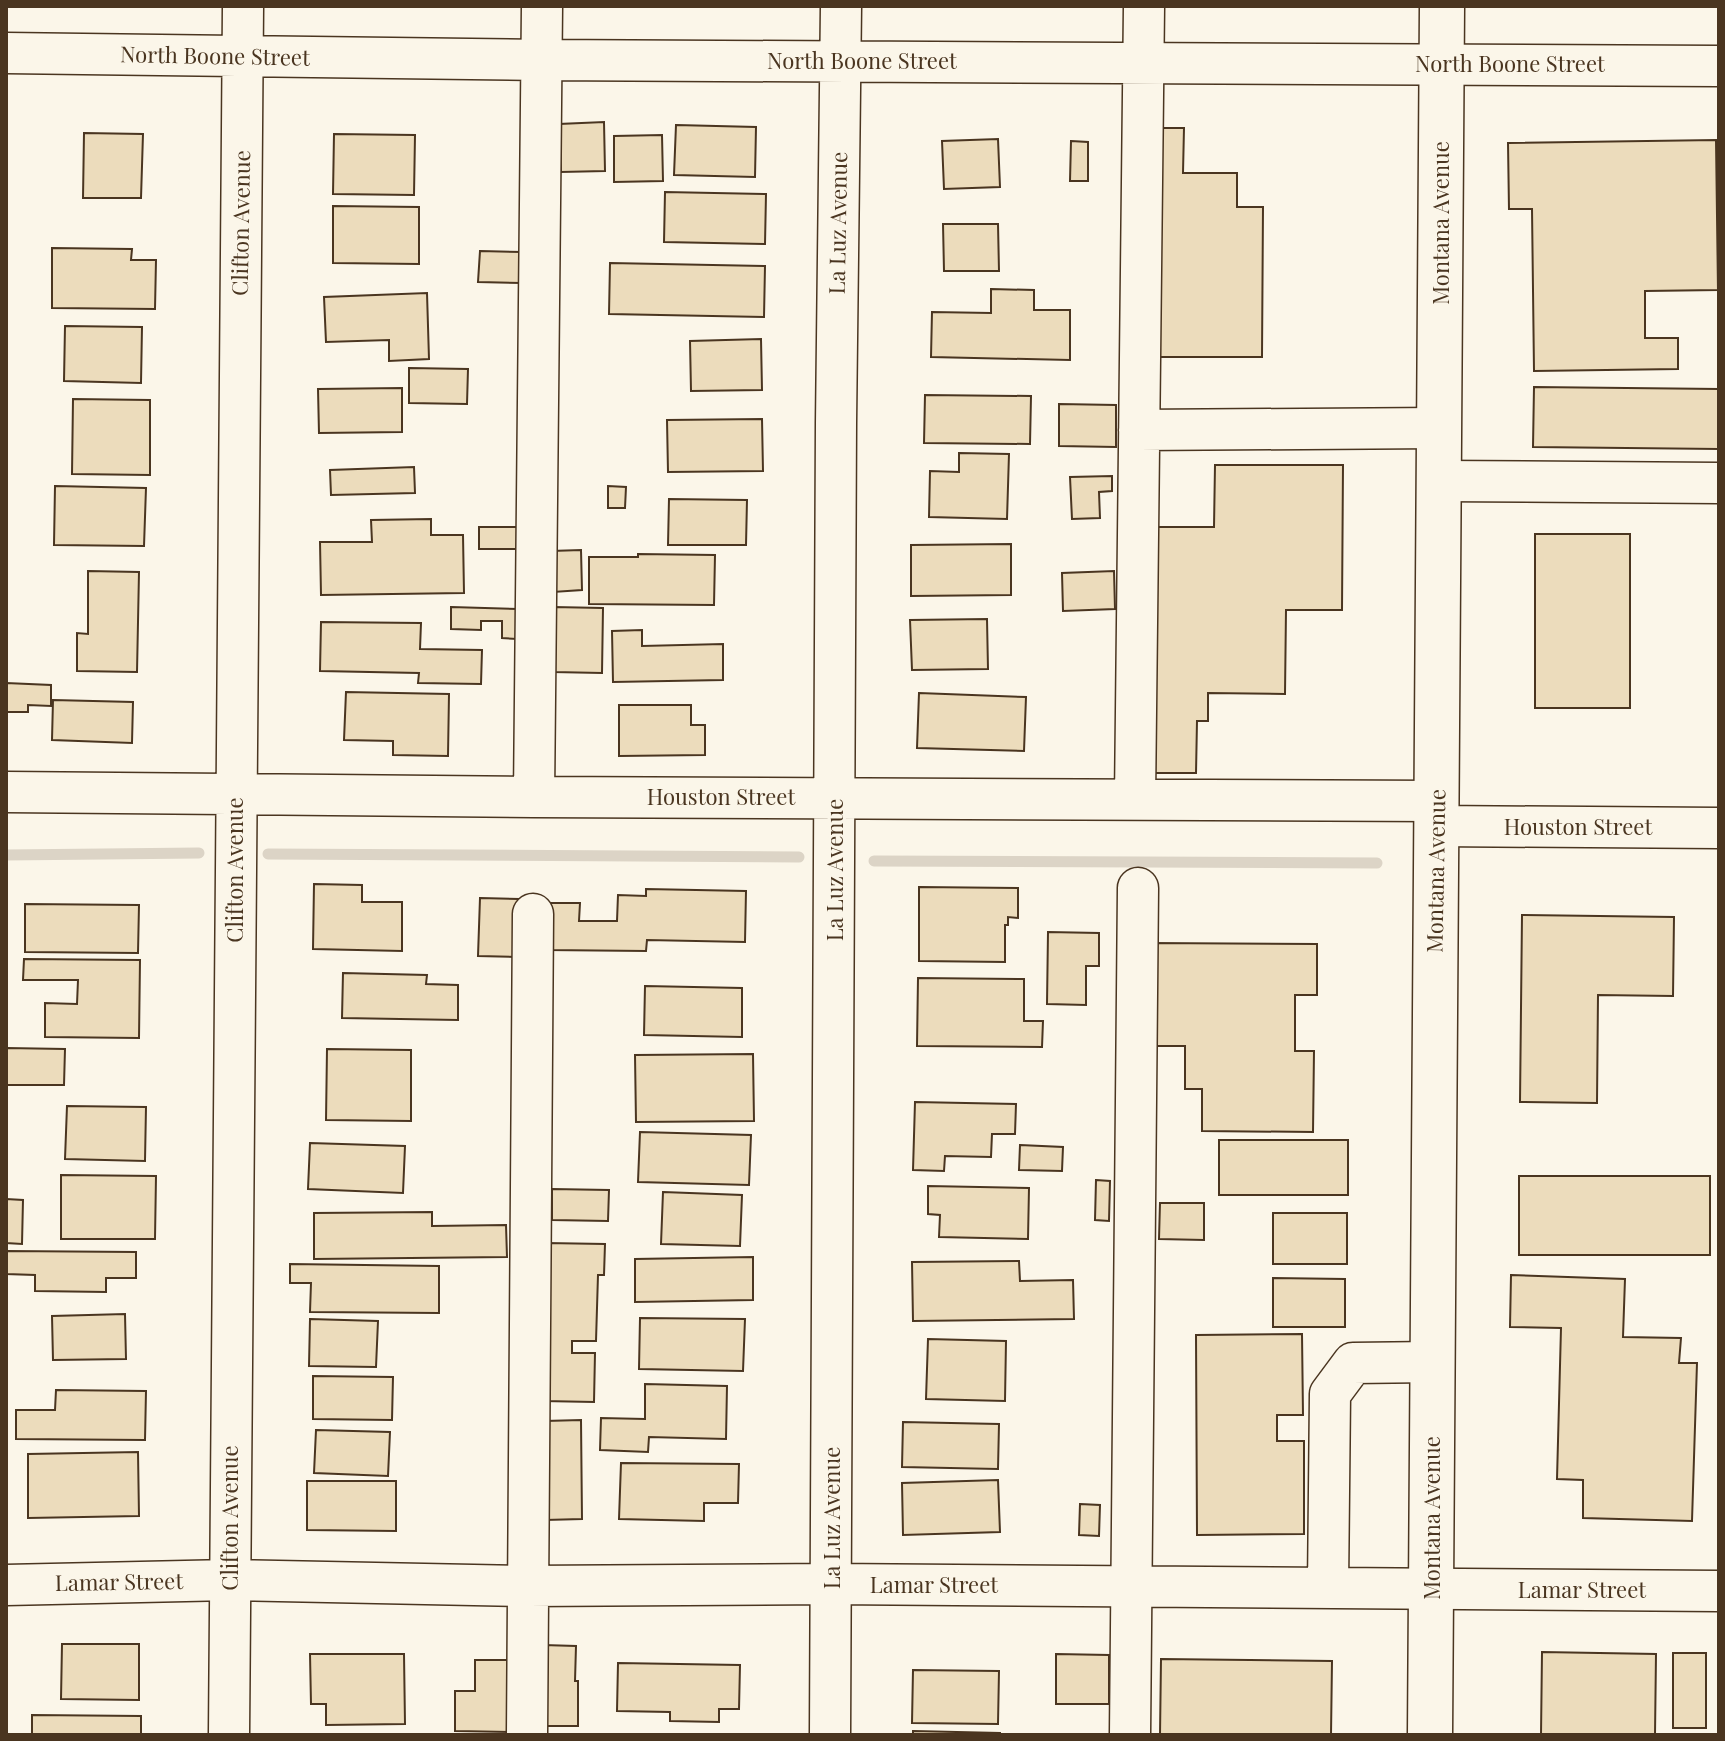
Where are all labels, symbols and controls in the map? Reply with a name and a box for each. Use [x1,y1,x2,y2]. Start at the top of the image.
street label: North Boone Street [120,38,311,72]
street label: North Boone Street [767,45,958,75]
street label: North Boone Street [1415,48,1606,78]
street label: Montana Avenue [1425,141,1455,305]
street label: Clifton Avenue [224,150,256,296]
street label: La Luz Avenue [821,151,853,295]
street label: Houston Street [647,781,796,811]
street label: Montana Avenue [1419,789,1451,953]
street label: Clifton Avenue [219,797,249,943]
street label: La Luz Avenue [819,799,849,941]
street label: Houston Street [1504,811,1653,841]
street label: Montana Avenue [1416,1436,1446,1600]
street label: Clifton Avenue [214,1445,244,1591]
street label: La Luz Avenue [816,1447,846,1589]
street label: Lamar Street [55,1565,185,1597]
street label: Lamar Street [870,1569,999,1599]
street label: Lamar Street [1518,1574,1647,1604]

